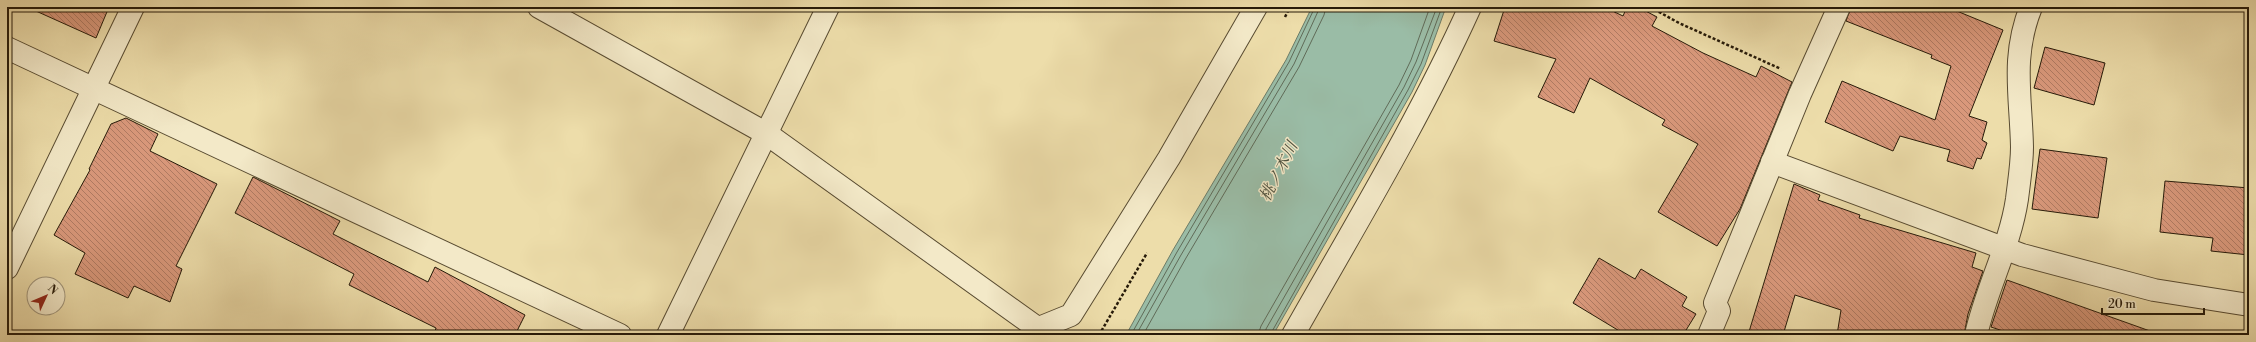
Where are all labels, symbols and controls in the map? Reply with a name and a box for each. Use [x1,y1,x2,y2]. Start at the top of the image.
water label: 桃ノ木川 [1255,137,1303,205]
north arrow [26,276,66,316]
text: N [44,282,61,298]
scale bar [2102,290,2204,316]
text: 20 m [2108,297,2136,312]

